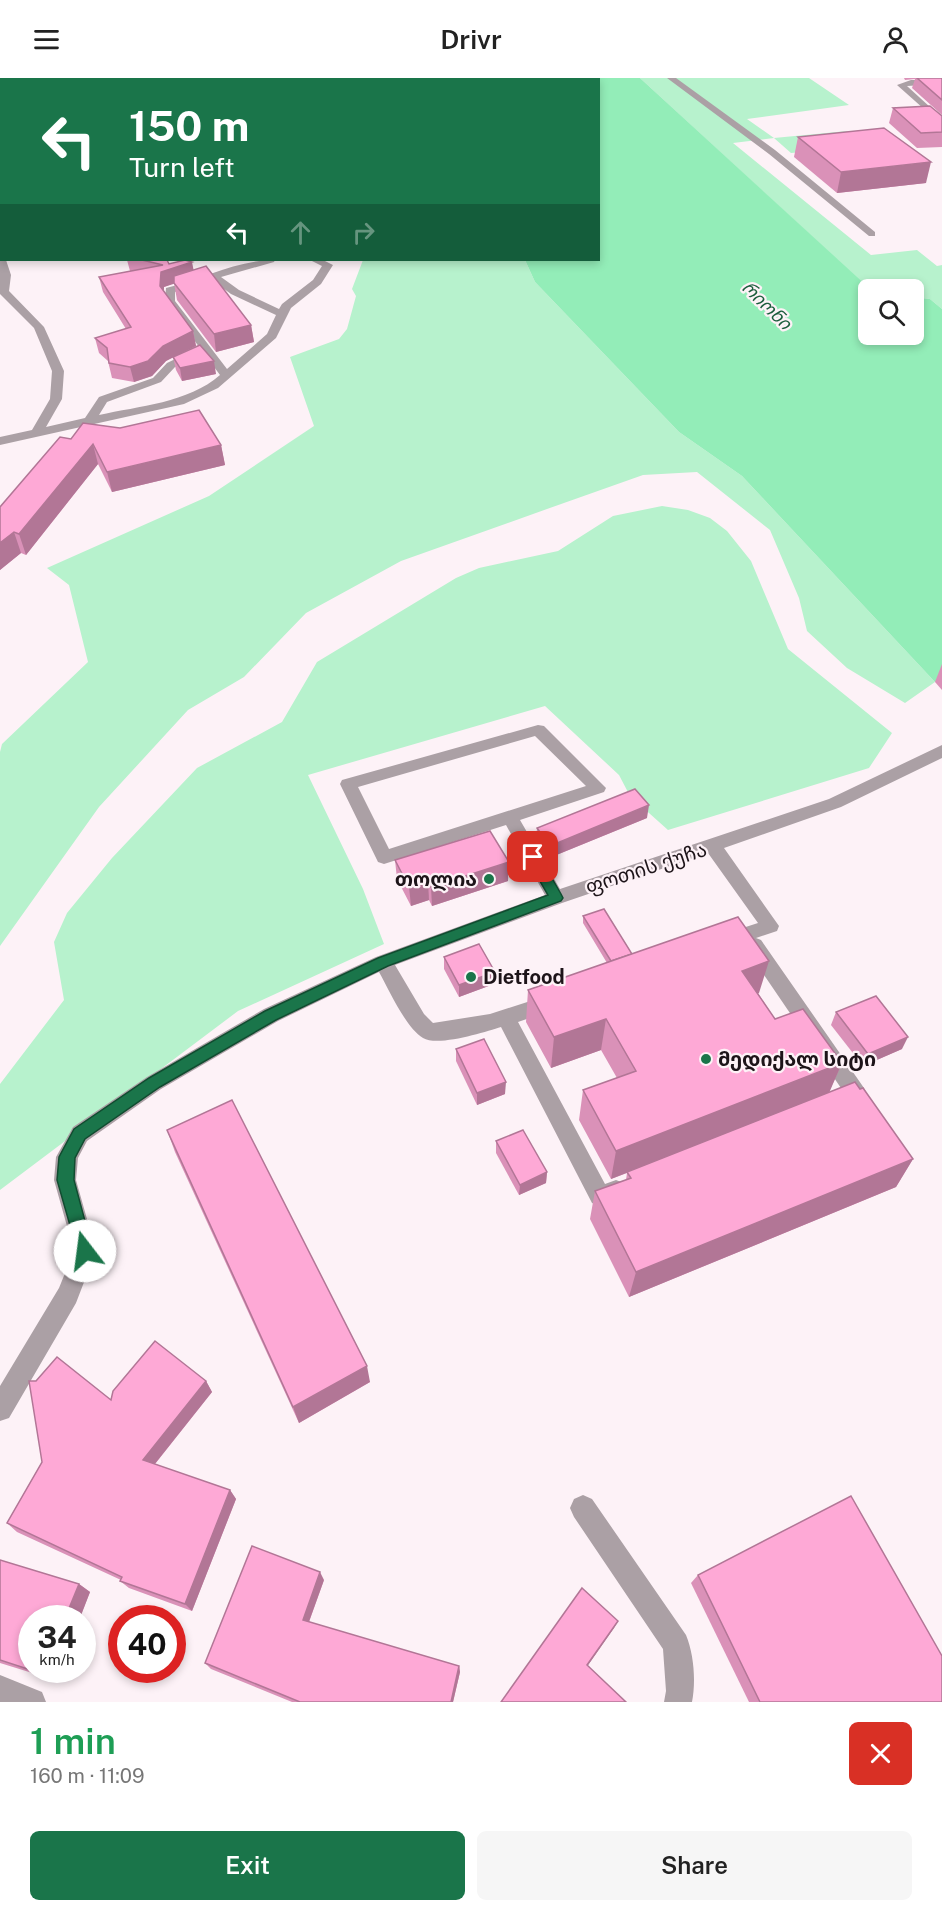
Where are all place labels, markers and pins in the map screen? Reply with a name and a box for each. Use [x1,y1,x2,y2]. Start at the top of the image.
pin [507,831,558,882]
place label: თოლია [395,867,477,891]
marker: თოლია [482,872,496,886]
place label: Dietfood [483,965,565,989]
marker: Dietfood [464,970,478,984]
place label: მედიქალ სიტი [718,1047,876,1072]
marker: მედიქალ სიტი [699,1052,713,1066]

